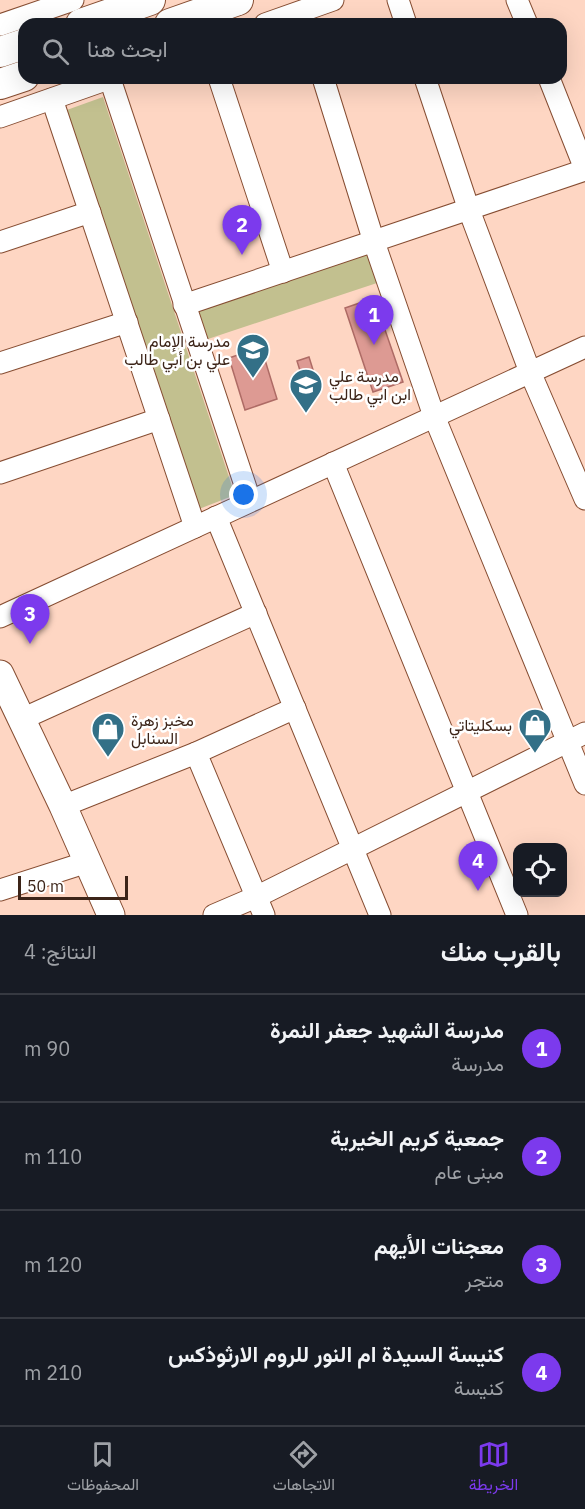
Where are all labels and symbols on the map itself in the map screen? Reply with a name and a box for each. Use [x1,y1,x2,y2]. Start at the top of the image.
pin: 2 [222,206,262,255]
pin: 1 [354,296,394,345]
place label: مدرسة الإمام علي بن أبي طالب [124,331,230,373]
school or university icon: مدرسة الإمام علي بن أبي طالب [235,332,271,379]
place label: مدرسة علي ابن ابي طالب [329,366,411,408]
school or university icon: مدرسة علي ابن ابي طالب [288,367,324,414]
your location [229,480,258,509]
pin: 3 [10,594,50,644]
shop icon: بسكليتاتي [517,707,553,754]
place label: مخبز زهرة السنابل [131,710,194,749]
shop icon: مخبز زهرة السنابل [90,711,126,758]
place label: بسكليتاتي [449,715,512,739]
pin: 4 [458,842,498,891]
scale bar [18,873,128,900]

